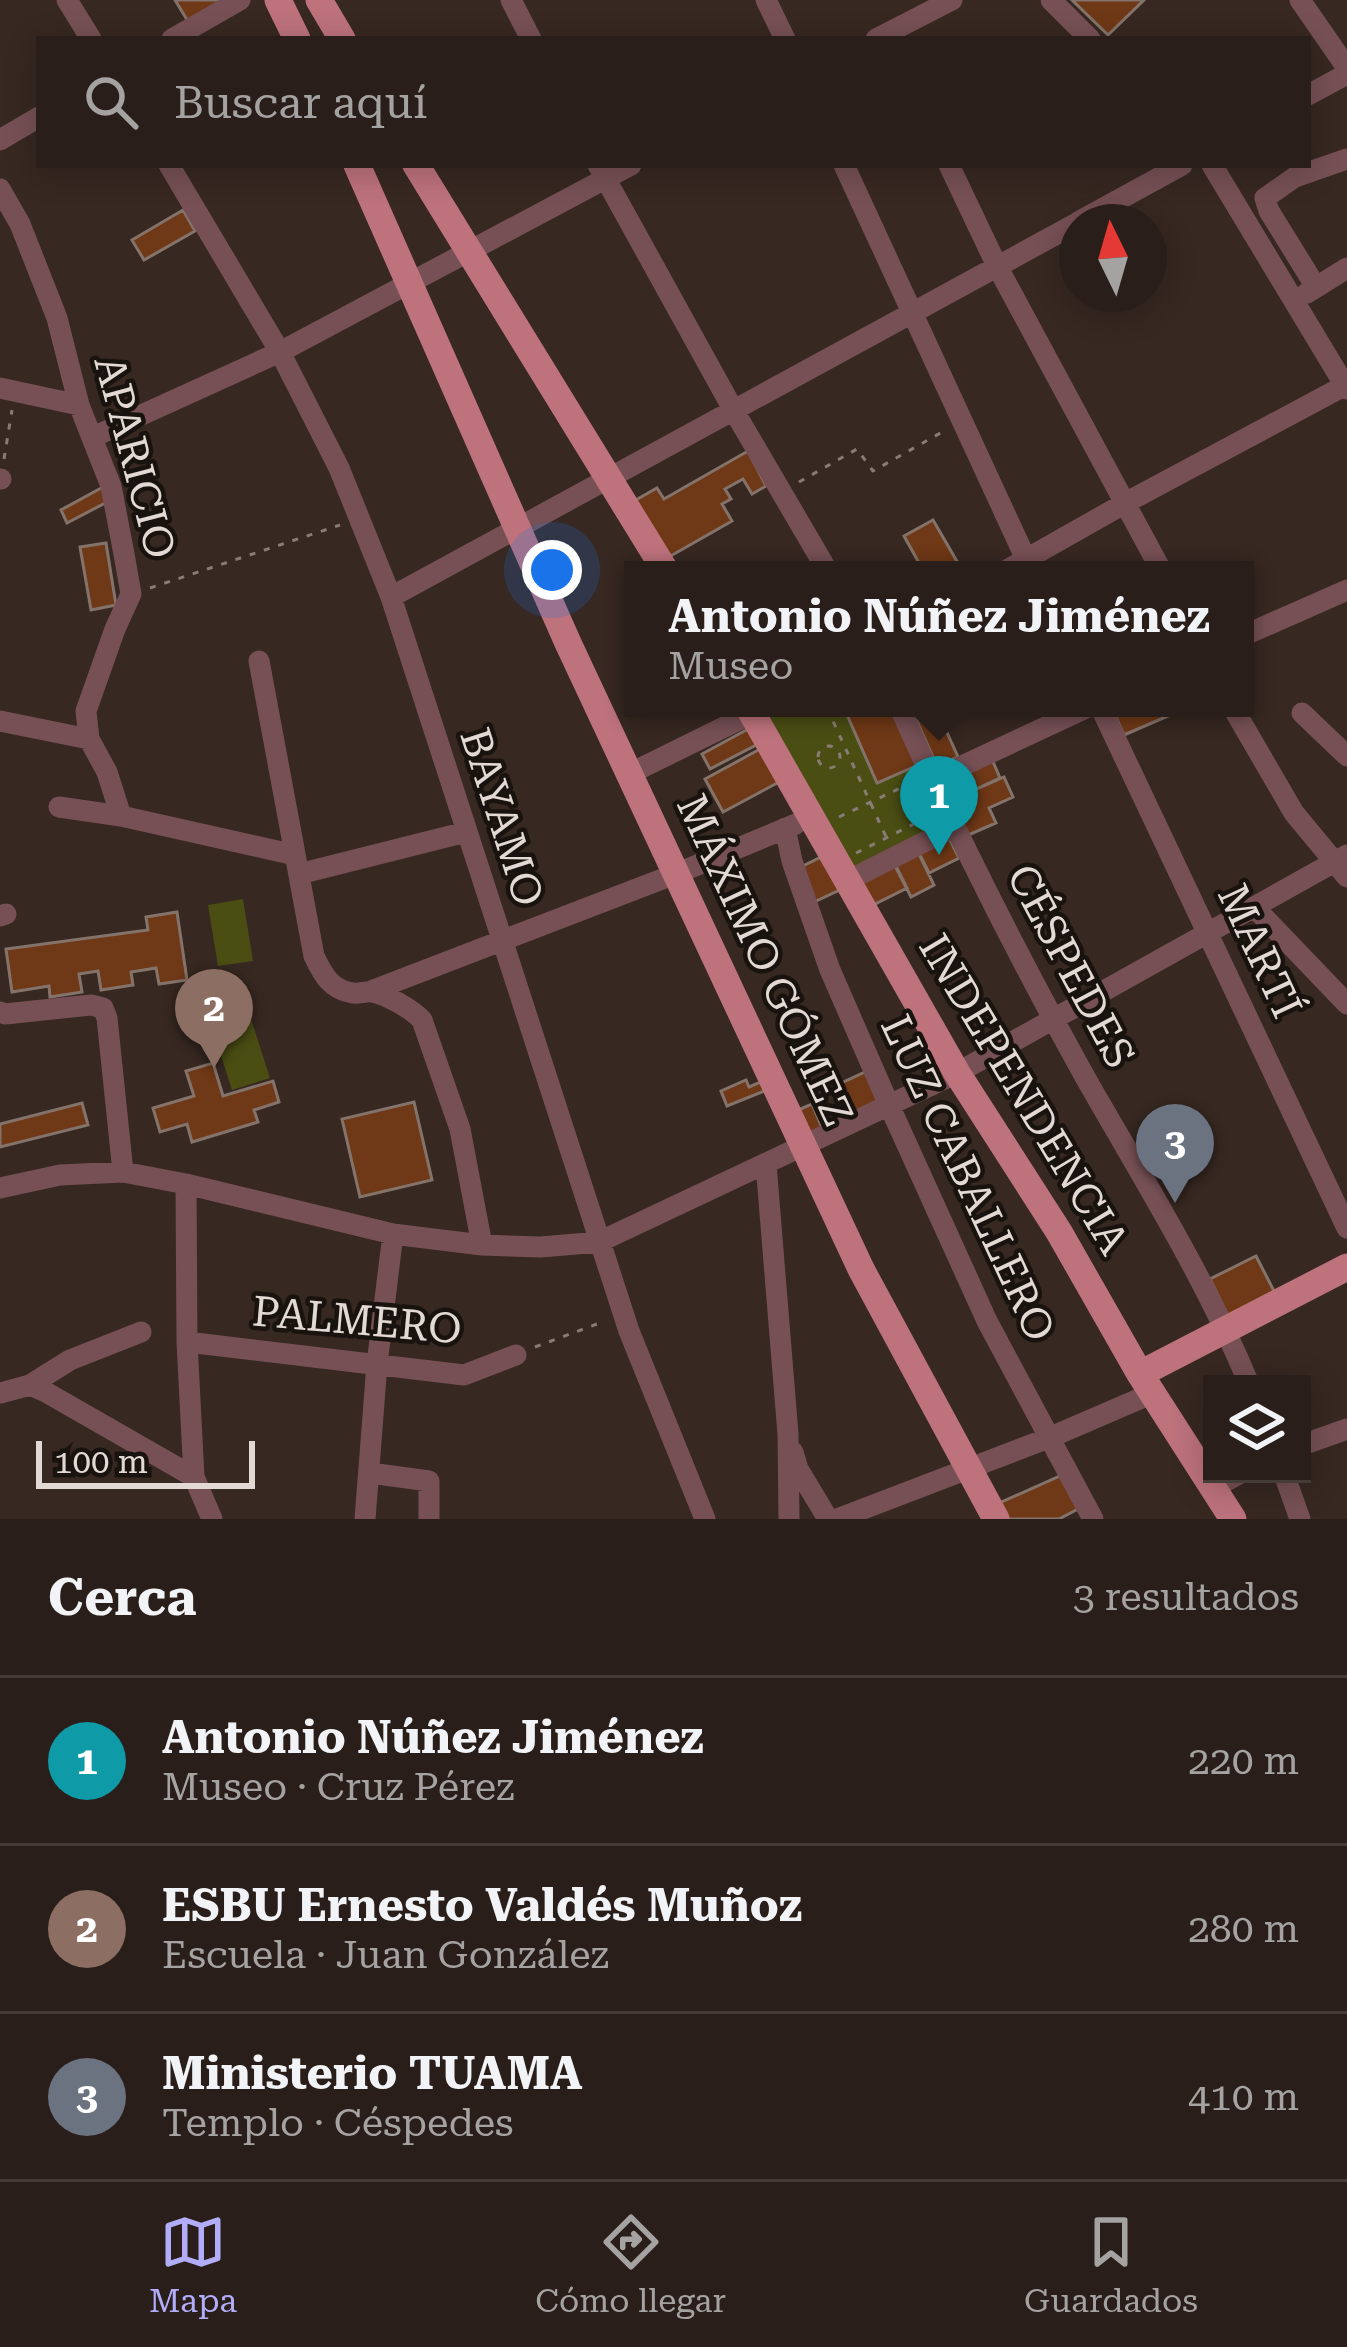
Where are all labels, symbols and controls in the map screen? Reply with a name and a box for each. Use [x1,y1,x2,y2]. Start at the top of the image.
search box [36,36,1311,168]
icon: search [78,69,144,135]
text: Buscar aquí [174,76,427,129]
north arrow [1059,204,1167,312]
street label: APARICIO [84,350,186,564]
your location [522,540,582,600]
popup [624,561,1254,717]
text: Antonio Núñez Jiménez [668,590,1210,643]
text: Museo [668,643,793,689]
street label: BAYAMO [450,722,554,912]
pin: 1 [900,756,978,855]
street label: MÁXIMO GÓMEZ [667,786,864,1133]
street label: CÉSPEDES [997,856,1145,1076]
street label: MARTÍ [1208,876,1312,1026]
street label: INDEPENDENCIA [909,925,1139,1263]
pin: 2 [175,969,253,1068]
street label: LUZ CABALLERO [871,1007,1065,1349]
pin: 3 [1136,1104,1214,1203]
street label: PALMERO [250,1286,464,1354]
map controls [1203,1375,1311,1483]
button: layers [1203,1375,1311,1483]
scale bar [36,1435,255,1488]
text: 100 m [54,1442,148,1481]
text: Cerca [48,1568,197,1627]
text: 3 resultados [1073,1574,1299,1620]
text: Antonio Núñez Jiménez [162,1711,704,1764]
text: 1 [76,1738,98,1784]
text: 220 m [1188,1738,1299,1784]
text: Museo · Cruz Pérez [162,1764,514,1810]
text: ESBU Ernesto Valdés Muñoz [162,1879,802,1932]
text: 2 [76,1906,98,1952]
text: 280 m [1188,1906,1299,1952]
text: Escuela · Juan González [162,1932,609,1978]
text: Ministerio TUAMA [162,2047,582,2100]
text: 3 [76,2074,98,2120]
text: 410 m [1188,2074,1299,2120]
text: Templo · Céspedes [162,2100,514,2146]
tab: Mapa [149,2209,237,2320]
tab: Cómo llegar [535,2209,726,2320]
tab: Guardados [1024,2209,1198,2320]

